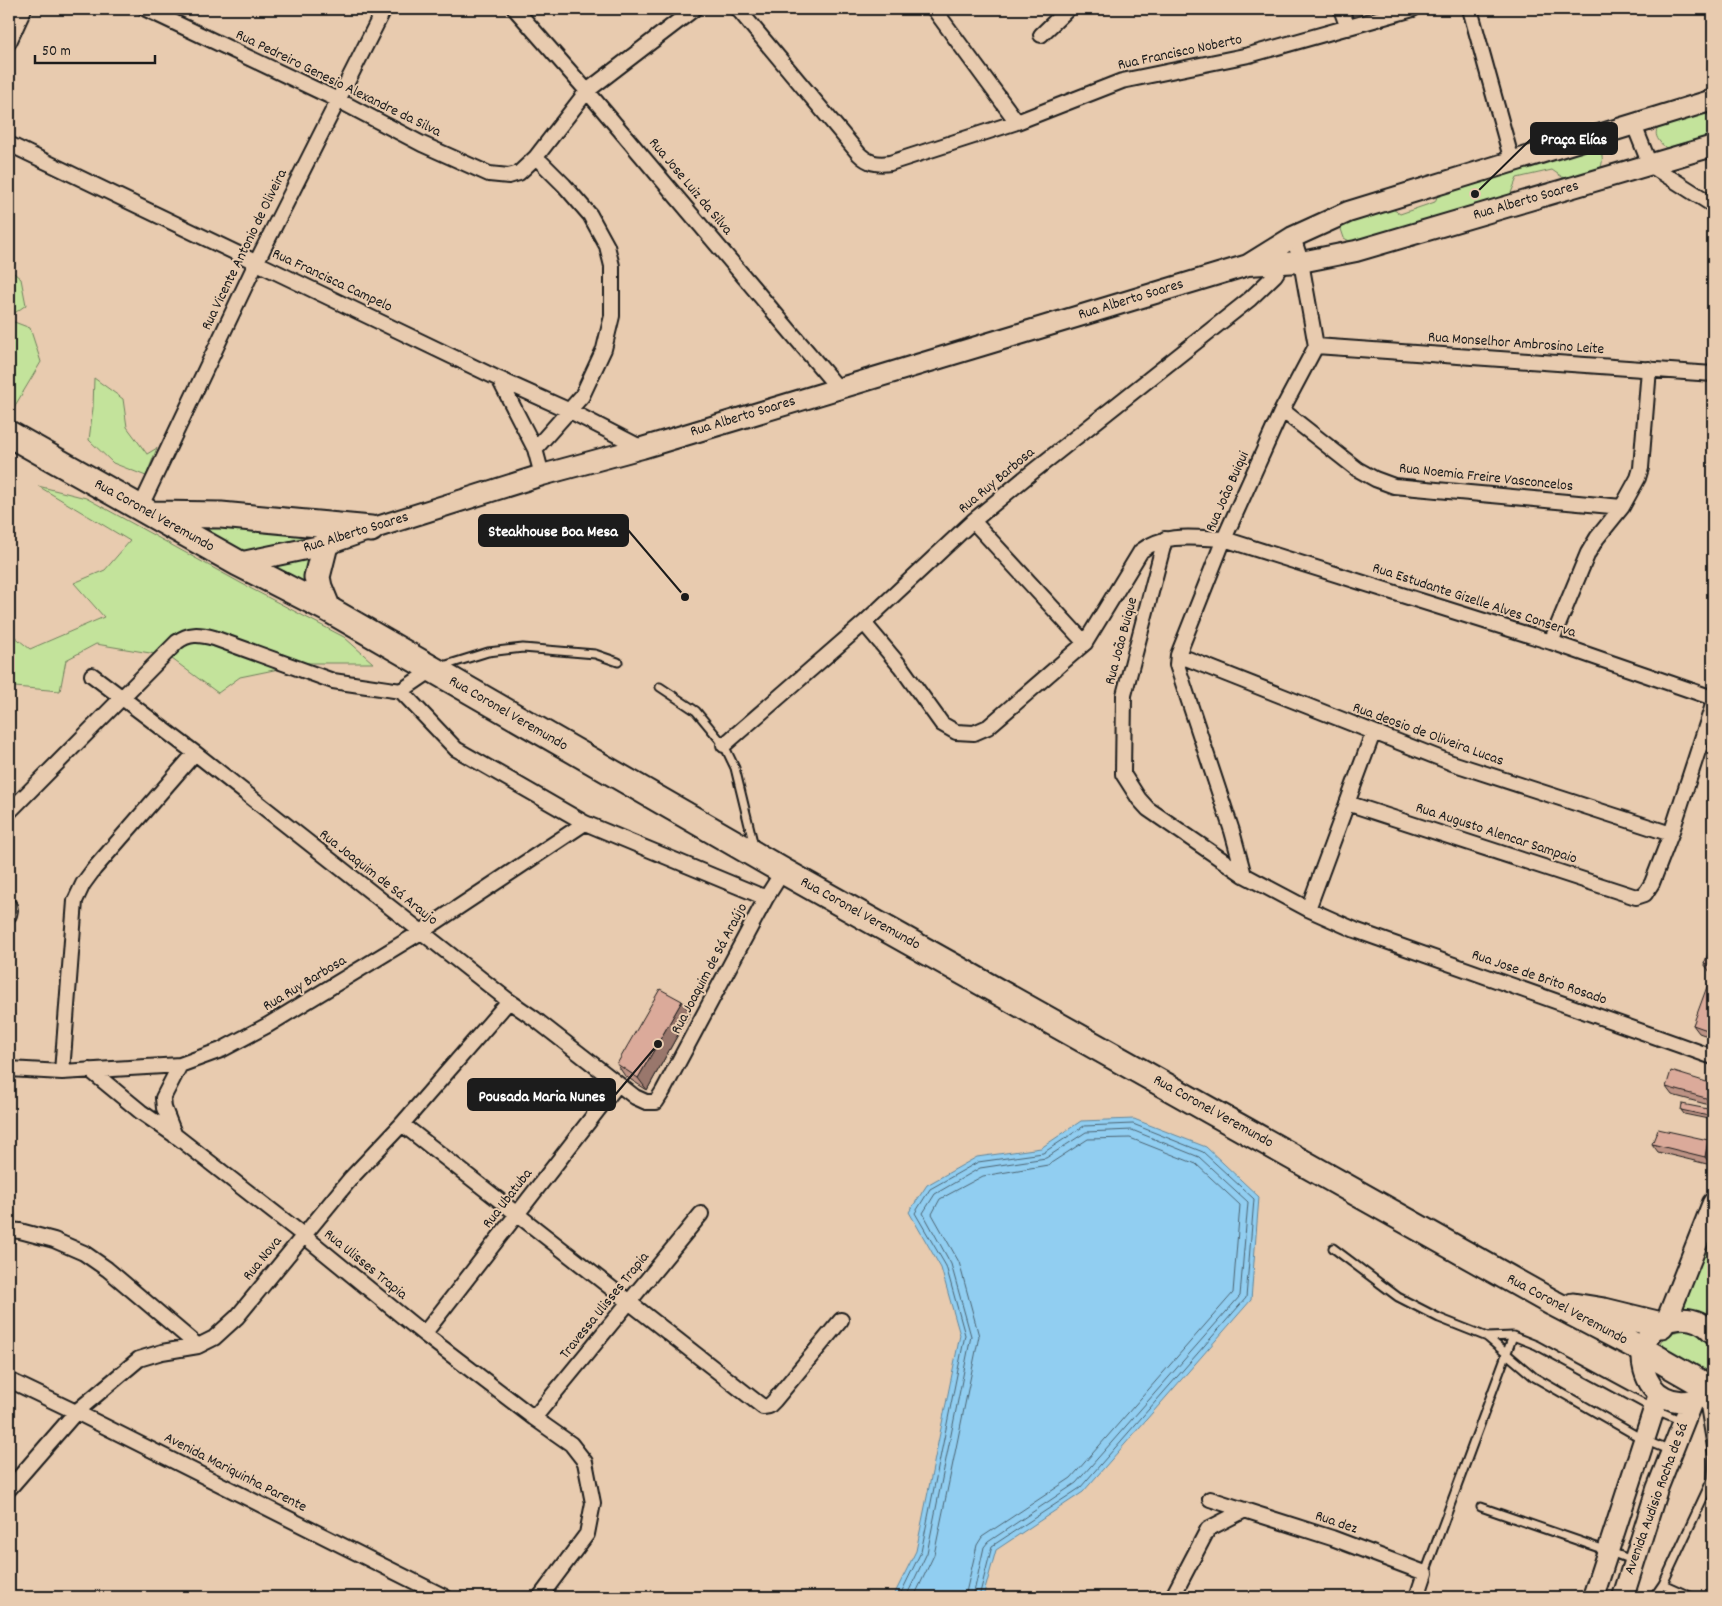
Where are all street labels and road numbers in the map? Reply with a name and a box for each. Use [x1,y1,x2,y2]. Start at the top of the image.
street label: Rua Pedreiro Genesio Alexandre da Silva [231,24,445,144]
street label: Rua Francisco Noberto [1116,29,1245,77]
street label: Rua Jose Luiz da Silva [643,134,738,241]
street label: Rua Vicente Antonio de Oliveira [196,165,294,334]
street label: Rua Alberto Soares [1471,175,1581,227]
street label: Rua Francisca Campelo [268,243,396,319]
street label: Rua Alberto Soares [1076,274,1186,326]
street label: Rua Monselhor Ambrosino Leite [1427,327,1605,361]
street label: Rua Alberto Soares [688,391,798,443]
street label: Rua Ruy Barbosa [954,442,1041,520]
street label: Rua João Buiqui [1200,448,1256,536]
street label: Rua Noemia Freire Vasconcelos [1398,458,1574,498]
street label: Rua Coronel Veremundo [90,474,218,558]
street label: Rua Alberto Soares [301,507,411,559]
street label: Rua Estudante Gizelle Alves Conserva [1369,558,1580,645]
street label: Rua João Buique [1100,594,1144,687]
street label: Rua Coronel Veremundo [444,671,572,757]
street label: Rua deosio de Oliveira Lucas [1349,697,1507,773]
street label: Rua Augusto Alencar Sampaio [1412,797,1580,871]
street label: Rua Joaquim de Sá Araujo [314,825,442,932]
street label: Rua Coronel Veremundo [796,872,924,956]
street label: Rua Joaquim de Sá Araújo [666,899,754,1038]
street label: Rua Jose de Brito Rosado [1468,944,1610,1012]
street label: Rua Ruy Barbosa [259,950,352,1018]
street label: Rua Coronel Veremundo [1149,1070,1277,1154]
street label: Rua Ubatuba [478,1164,539,1234]
street label: Rua Ulisses Trapia [318,1224,412,1306]
street label: Rua Nova [238,1231,288,1286]
street label: Travessa Ulisses Trapia [555,1247,656,1364]
street label: Rua Coronel Veremundo [1502,1269,1632,1351]
street label: Avenida Audisio Rocha de Sá [1619,1419,1695,1578]
street label: Avenida Mariquinha Parente [160,1427,311,1519]
street label: Rua dez [1312,1506,1360,1541]

